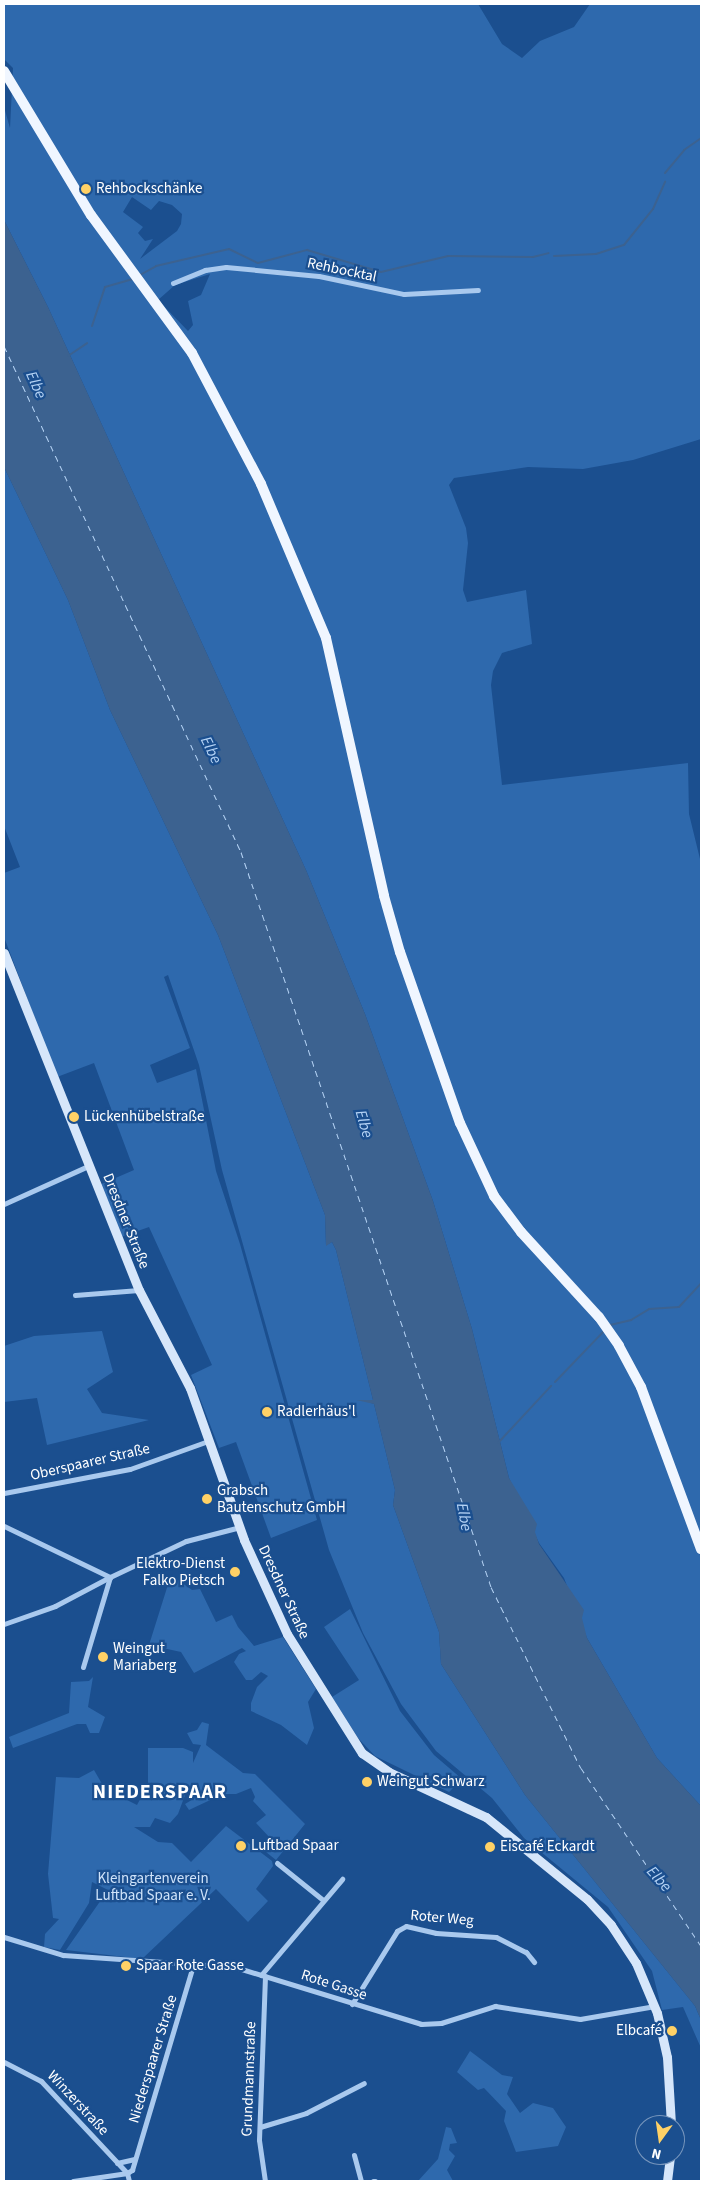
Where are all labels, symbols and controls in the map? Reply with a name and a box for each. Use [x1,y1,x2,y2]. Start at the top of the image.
place label: Rehbockschänke [96,180,202,198]
marker: Rehbockschänke [80,183,92,195]
street label: Rehbocktal [306,254,378,286]
water label: Elbe [21,368,51,402]
water label: Elbe [196,733,226,767]
place label: Lückenhübelstraße [84,1108,204,1126]
water label: Elbe [351,1108,377,1140]
marker: Lückenhübelstraße [68,1111,80,1123]
street label: Dresdner Straße [99,1171,153,1271]
place label: Radlerhäus'l [277,1403,356,1421]
marker: Radlerhäus'l [261,1406,273,1418]
street label: Oberspaarer Straße [28,1439,152,1485]
place label: Grabsch Bautenschutz GmbH [217,1481,346,1516]
marker: Grabsch Bautenschutz GmbH [201,1493,213,1505]
water label: Elbe [452,1501,476,1533]
street label: Dresdner Straße [254,1542,314,1642]
place label: Elektro-Dienst Falko Pietsch [136,1554,225,1589]
marker: Elektro-Dienst Falko Pietsch [229,1566,241,1578]
place label: Weingut Mariaberg [113,1639,176,1674]
marker: Weingut Mariaberg [97,1651,109,1663]
place label: Weingut Schwarz [377,1773,485,1791]
marker: Weingut Schwarz [361,1776,373,1788]
district label: NIEDERSPAAR [91,1780,229,1804]
place label: Luftbad Spaar [251,1837,339,1855]
place label: Eiscafé Eckardt [500,1838,595,1856]
marker: Luftbad Spaar [235,1840,247,1852]
marker: Eiscafé Eckardt [484,1841,496,1853]
water label: Elbe [642,1862,676,1896]
park label: Kleingartenverein Luftbad Spaar e. V. [95,1869,211,1904]
street label: Roter Weg [410,1906,474,1930]
place label: Spaar Rote Gasse [136,1957,244,1975]
marker: Spaar Rote Gasse [120,1960,132,1972]
street label: Rote Gasse [299,1966,369,2004]
street label: Niederspaarer Straße [125,1993,181,2125]
street label: Grundmannstraße [238,2021,260,2137]
place label: Elbcafé [616,2022,662,2040]
marker: Elbcafé [666,2025,678,2037]
street label: Winzerstraße [43,2067,113,2139]
north arrow [635,2115,685,2165]
text: N [650,2143,664,2164]

